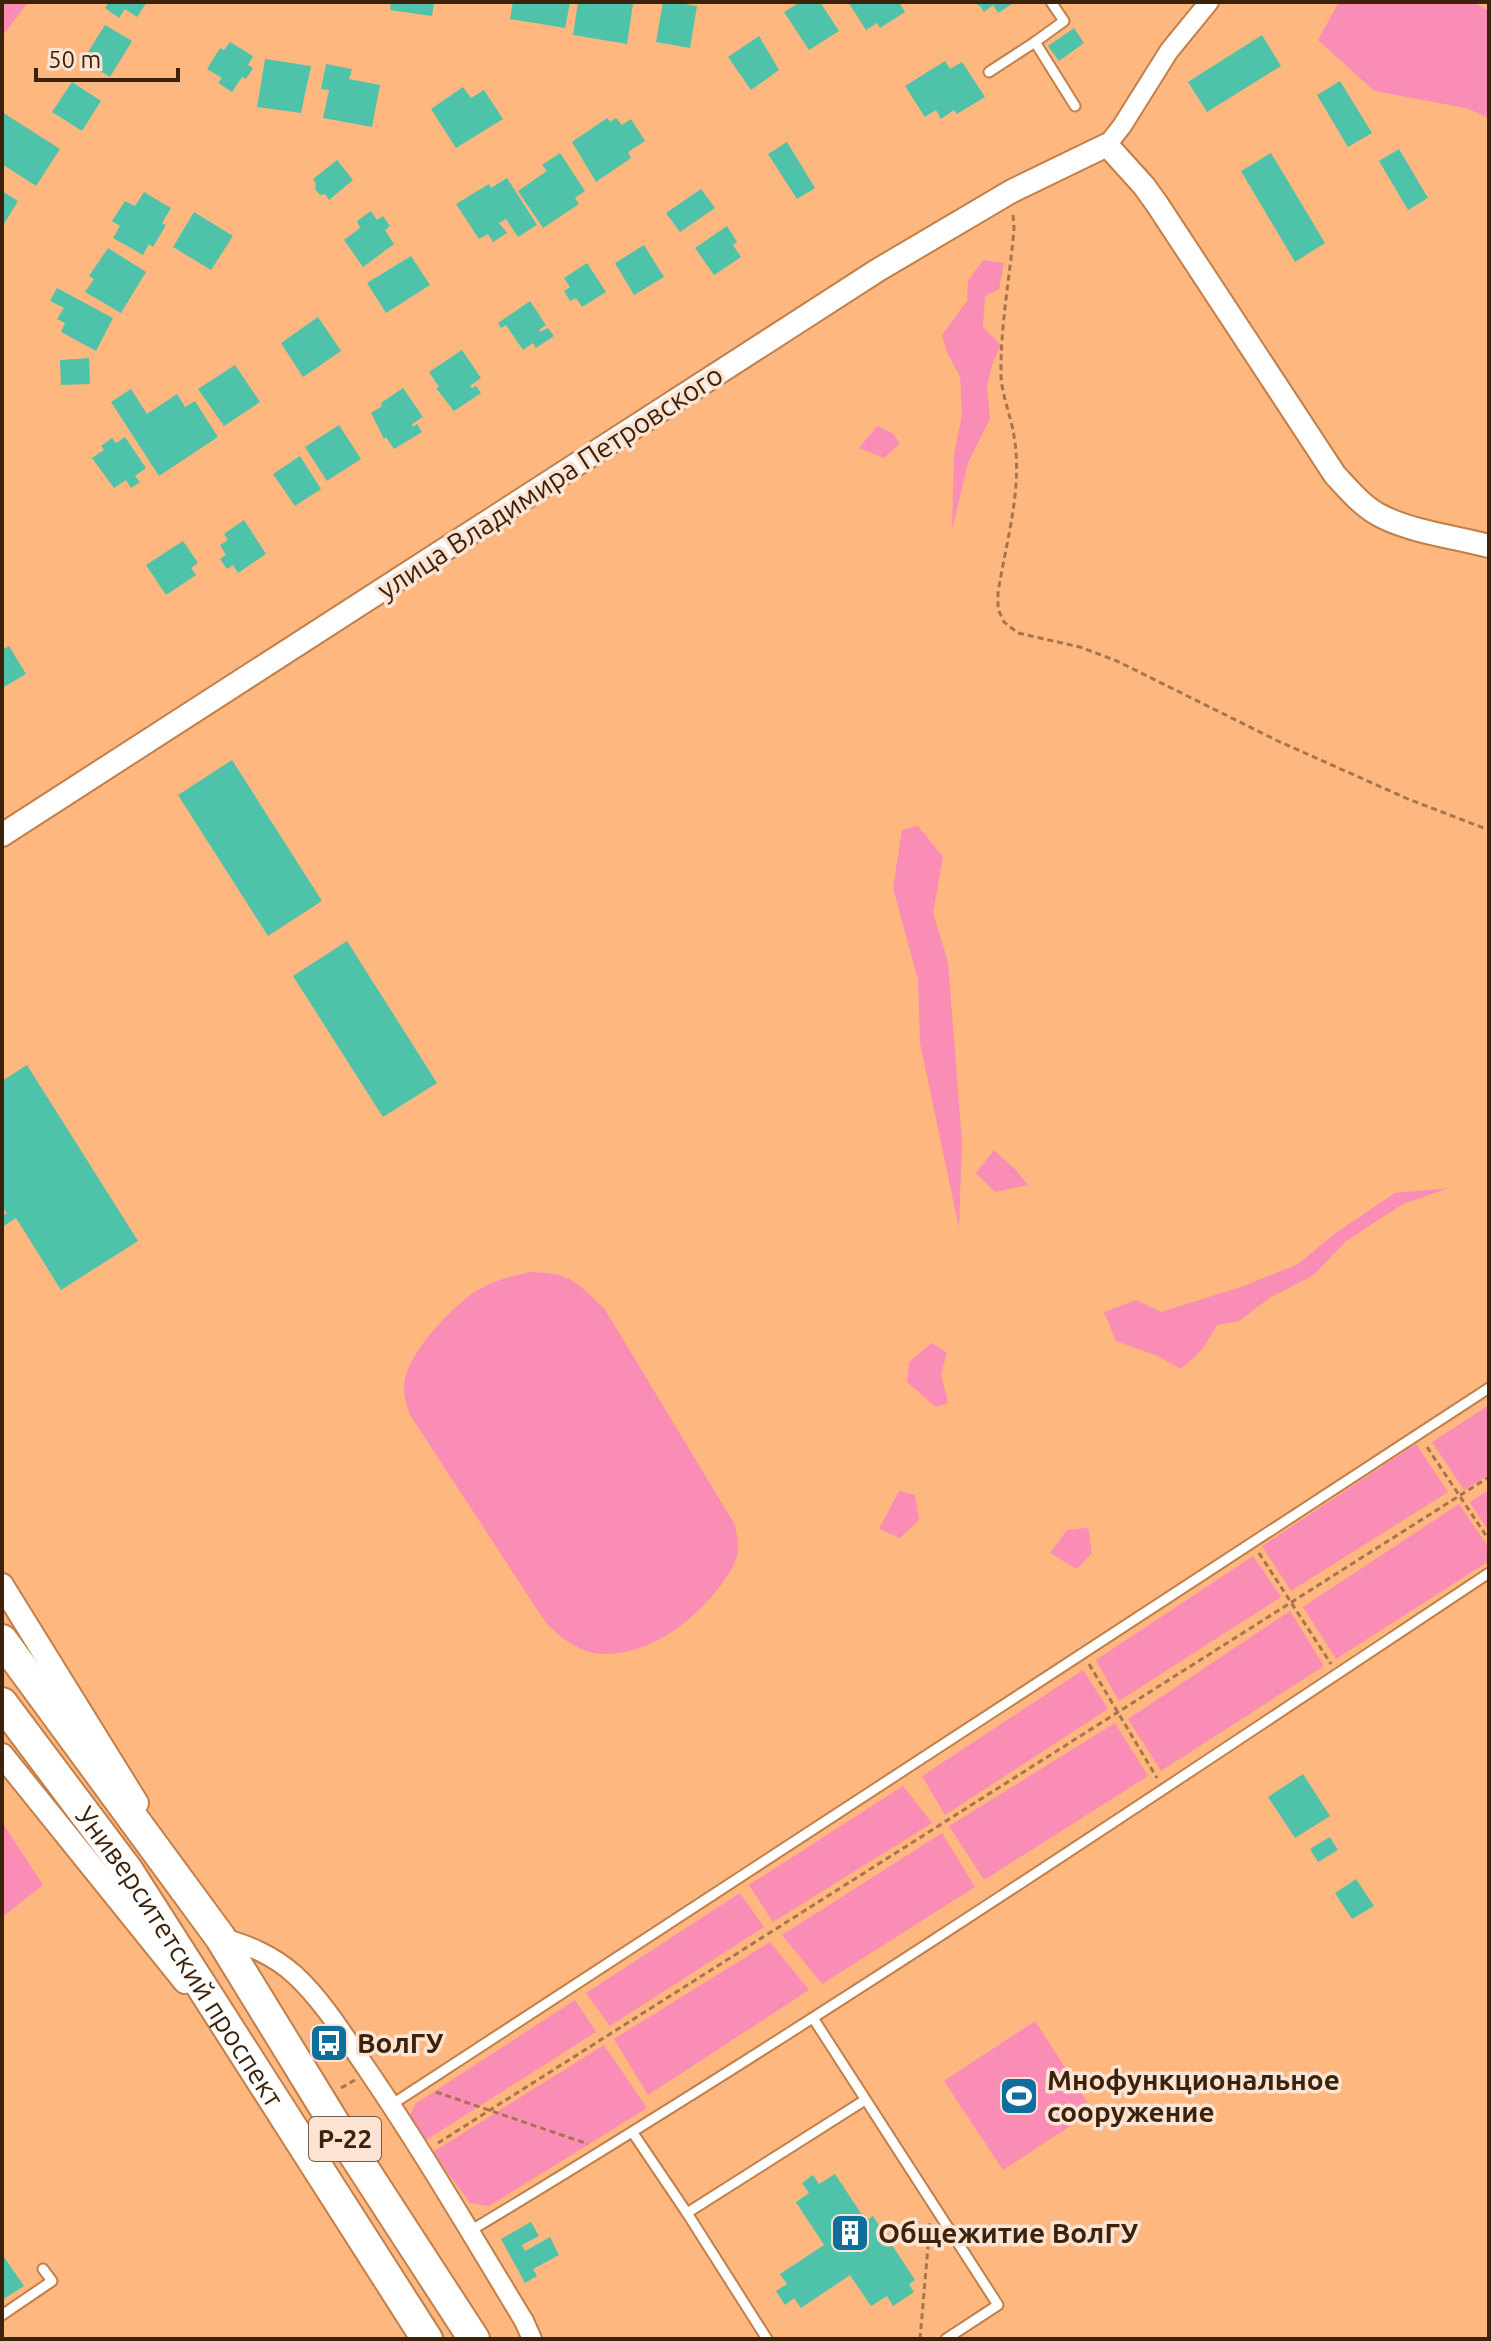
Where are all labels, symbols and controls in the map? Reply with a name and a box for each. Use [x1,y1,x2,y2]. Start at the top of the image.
scale bar [36,32,178,82]
text: 50 m [48,46,101,73]
street label: улица Владимира Петровского [371,358,728,605]
street label: Университетский проспект [70,1800,291,2113]
bus stop icon: ВолГУ [308,2022,350,2064]
place label: ВолГУ [357,2027,444,2058]
place label: Мнофункциональное сооружение [1047,2064,1340,2127]
sports icon: Мнофункциональное сооружение [998,2075,1040,2117]
road number: Р-22 [309,2117,381,2161]
building icon: Общежитие ВолГУ [829,2212,871,2254]
place label: Общежитие ВолГУ [878,2217,1138,2248]

